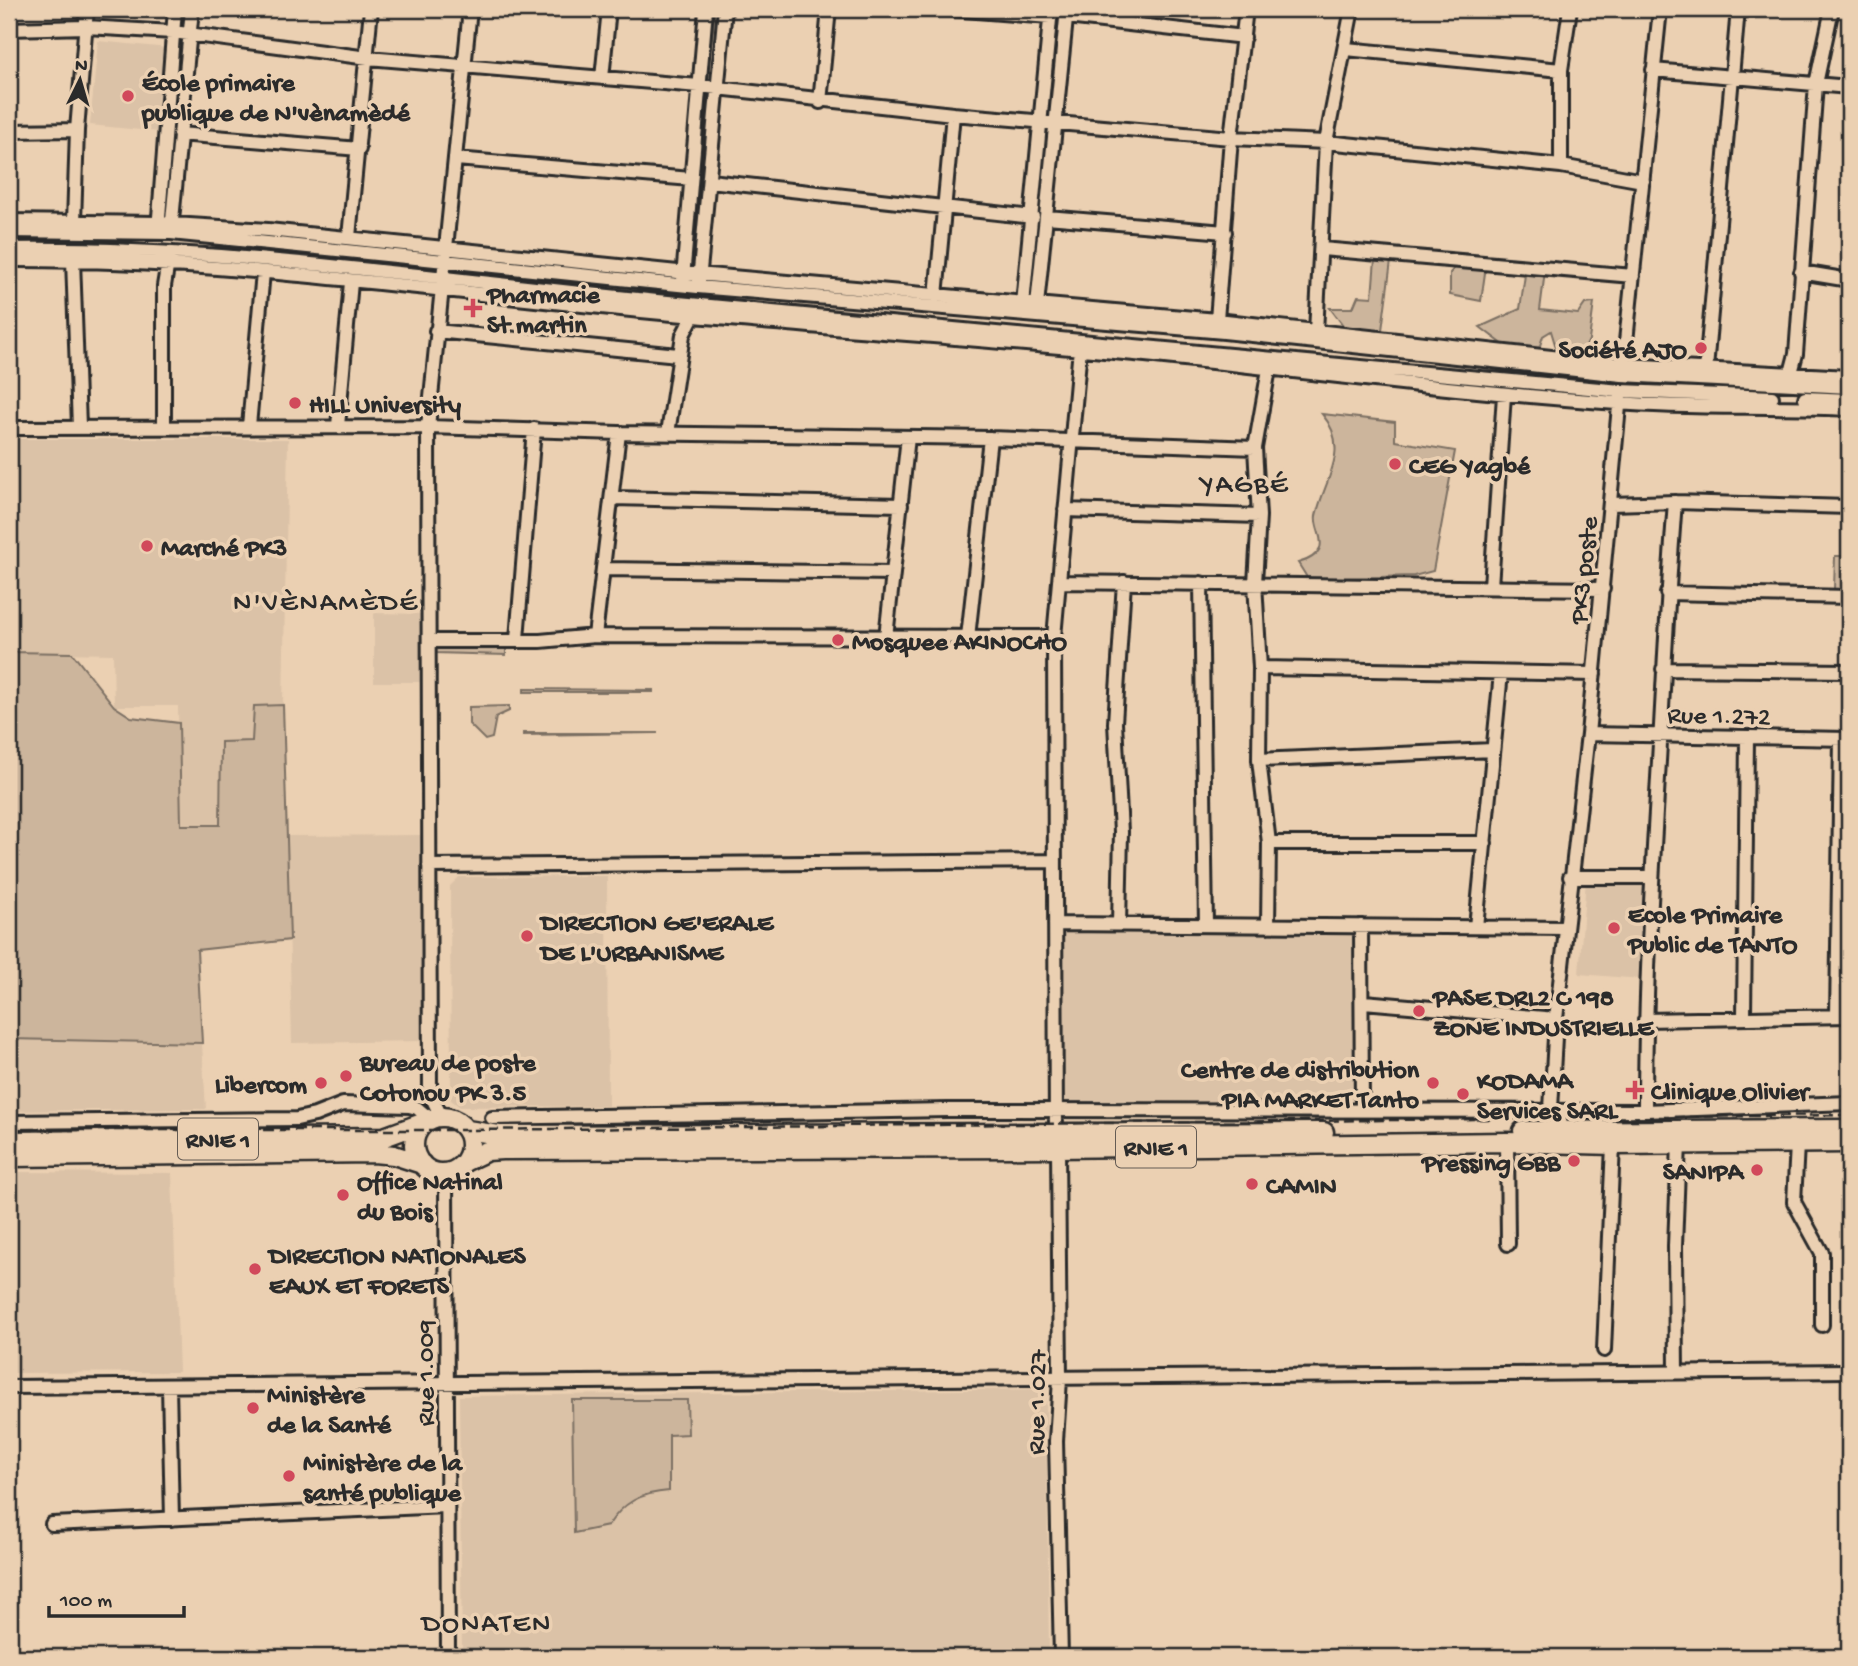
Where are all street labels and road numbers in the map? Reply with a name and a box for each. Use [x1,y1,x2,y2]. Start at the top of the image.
street label: PK3 poste [1565,514,1608,627]
street label: Rue 1.272 [1667,702,1771,735]
road number: RNIE 1 [178,1119,258,1160]
road number: RNIE 1 [1116,1126,1196,1168]
street label: Rue 1.009 [413,1320,444,1426]
street label: Rue 1.027 [1023,1348,1056,1455]

